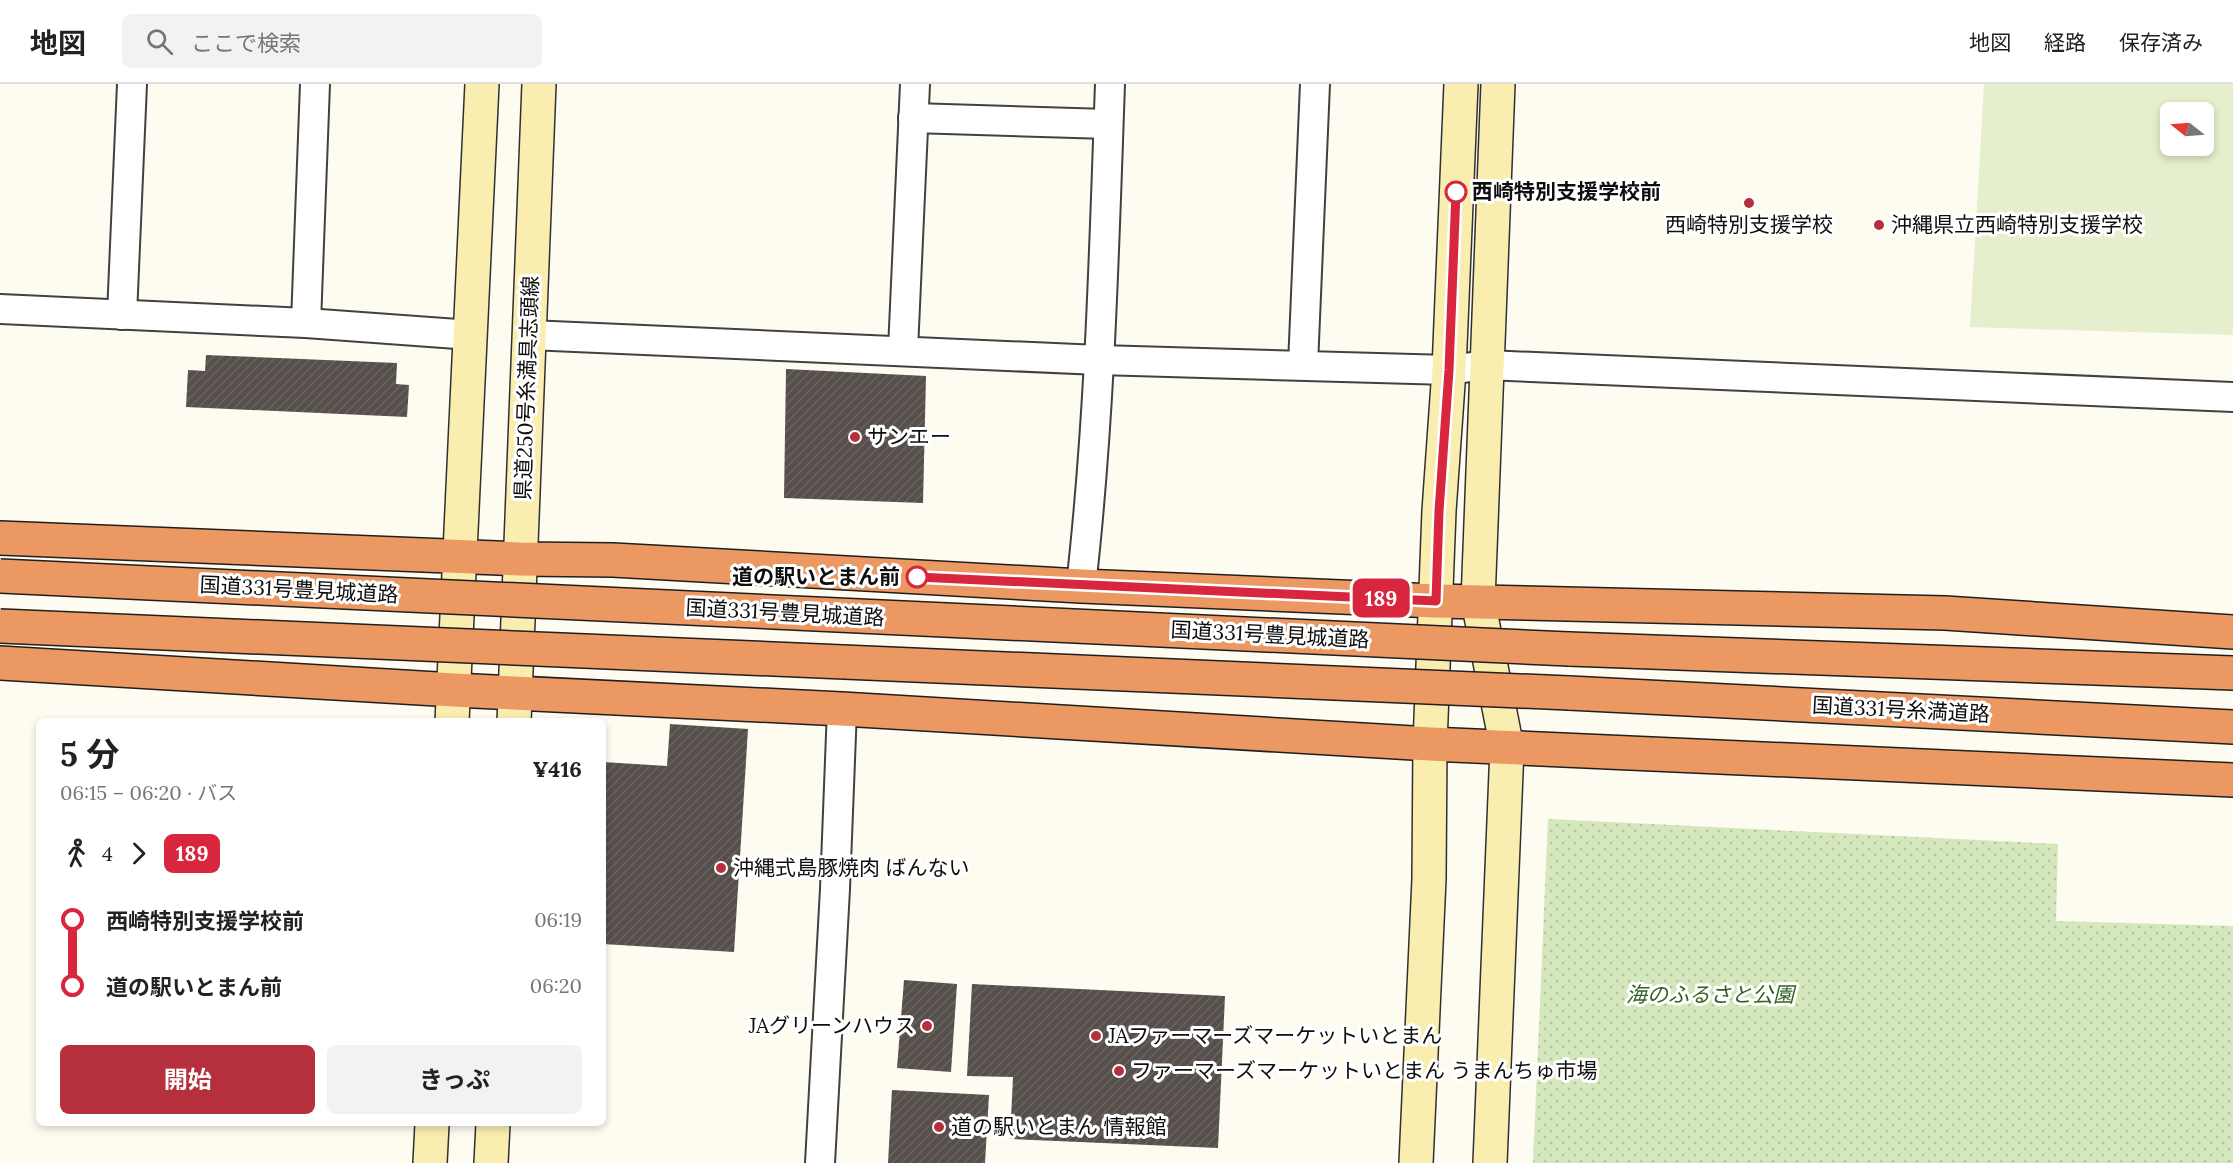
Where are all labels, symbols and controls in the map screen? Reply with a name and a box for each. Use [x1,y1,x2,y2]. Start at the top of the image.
search box [122,14,542,68]
text: 地図 [30,25,86,61]
icon: search [143,25,176,58]
text: ここで検索 [191,29,301,57]
text: 地図 [1969,29,2011,56]
text: 経路 [2044,29,2086,56]
text: 保存済み [2119,29,2203,56]
north arrow [2160,102,2214,156]
map controls [2160,102,2214,156]
place label: 西崎特別支援学校前 [1472,178,1661,205]
marker: 西崎特別支援学校前 [1445,181,1467,203]
marker: 西崎特別支援学校 [1742,196,1756,210]
place label: 西崎特別支援学校 [1665,211,1833,238]
place label: 沖縄県立西崎特別支援学校 [1891,211,2143,238]
marker: 沖縄県立西崎特別支援学校 [1872,218,1886,232]
street label: 県道250号糸満具志頭線 [509,275,544,501]
place label: サンエー [867,423,951,450]
marker: サンエー [848,430,862,444]
place label: 道の駅いとまん前 [732,563,900,590]
marker: 道の駅いとまん前 [906,566,928,588]
street label: 国道331号豊見城道路 [199,571,399,608]
line badge: 189 [1346,578,1416,618]
text: 189 [1365,585,1397,612]
street label: 国道331号豊見城道路 [685,594,885,631]
street label: 国道331号豊見城道路 [1170,616,1370,653]
street label: 国道331号糸満道路 [1811,691,1991,728]
text: 5 分 [60,733,120,775]
text: ¥416 [532,755,582,783]
text: 06:15 – 06:20 · バス [60,780,237,805]
icon: walk [60,837,93,870]
icon: forward [122,837,155,870]
text: 189 [176,840,208,867]
text: 4 [102,841,113,866]
place label: 沖縄式島豚焼肉 ばんない [733,854,970,881]
marker: 沖縄式島豚焼肉 ばんない [714,861,728,875]
text: 西崎特別支援学校前 [106,907,304,935]
text: 06:19 [534,907,582,932]
text: 道の駅いとまん前 [106,973,282,1001]
text: 06:20 [530,973,582,998]
park label: 海のふるさと公園 [1626,981,1797,1008]
place label: JAグリーンハウス [748,1012,915,1039]
marker: JAグリーンハウス [920,1019,934,1033]
place label: JAファーマーズマーケットいとまん [1107,1022,1442,1049]
marker: JAファーマーズマーケットいとまん [1089,1029,1103,1043]
button: 開始 [60,1045,315,1114]
button: きっぷ [327,1045,582,1114]
place label: ファーマーズマーケットいとまん うまんちゅ市場 [1131,1057,1597,1084]
marker: ファーマーズマーケットいとまん うまんちゅ市場 [1112,1064,1126,1078]
place label: 道の駅いとまん 情報館 [951,1113,1167,1140]
marker: 道の駅いとまん 情報館 [932,1120,946,1134]

